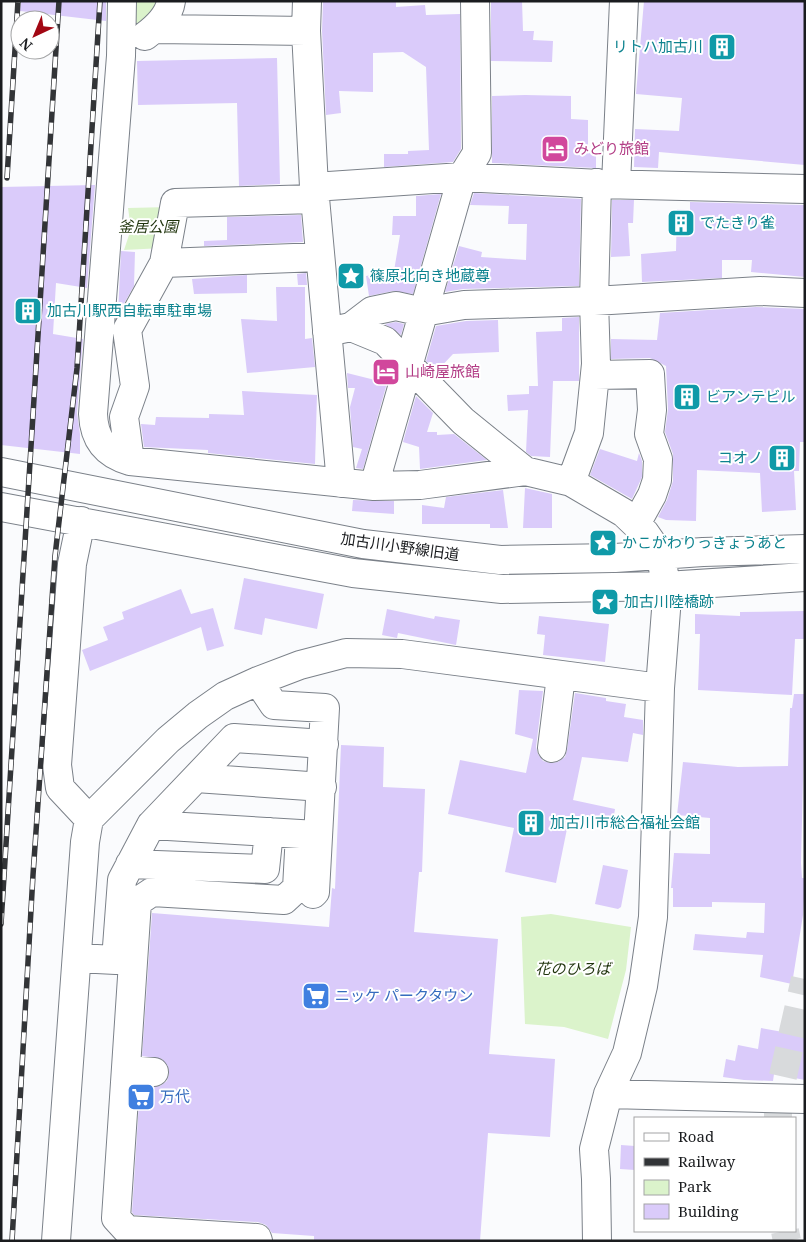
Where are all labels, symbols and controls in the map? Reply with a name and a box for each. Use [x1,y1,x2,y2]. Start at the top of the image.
north arrow [10,10,60,60]
building icon: リトハ加古川 [707,32,737,62]
text: N [15,34,36,55]
place label: リトハ加古川 [613,36,703,56]
hotel icon: みどり旅館 [540,134,570,164]
place label: みどり旅館 [574,138,649,158]
building icon: でたきり雀 [666,208,696,238]
place label: でたきり雀 [700,212,775,232]
park label: 釜居公園 [118,216,180,236]
place icon: 篠原北向き地蔵尊 [336,261,366,291]
place label: 篠原北向き地蔵尊 [370,265,490,285]
building icon: 加古川駅西自転車駐車場 [13,296,43,326]
place label: 加古川駅西自転車駐車場 [47,300,212,320]
hotel icon: 山崎屋旅館 [371,357,401,387]
place label: 山崎屋旅館 [405,361,480,381]
building icon: ビアンテビル [672,382,702,412]
place label: ビアンテビル [706,386,795,406]
building icon: コオノ [767,443,797,473]
place label: コオノ [718,447,763,467]
street label: 加古川小野線旧道 [339,528,461,564]
place icon: かこがわりっきょうあと [588,528,618,558]
place label: かこがわりっきょうあと [622,532,787,552]
place icon: 加古川陸橋跡 [590,587,620,617]
place label: 加古川陸橋跡 [624,591,714,611]
building icon: 加古川市総合福祉会館 [516,808,546,838]
place label: 加古川市総合福祉会館 [550,812,700,832]
park label: 花のひろば [535,958,613,978]
supermarket icon: ニッケ パークタウン [301,981,331,1011]
place label: ニッケ パークタウン [335,985,473,1005]
supermarket icon: 万代 [126,1082,156,1112]
place label: 万代 [160,1086,190,1106]
legend [634,1117,796,1232]
text: Road [678,1126,714,1146]
text: Railway [678,1151,736,1171]
text: Park [678,1176,712,1196]
text: Building [678,1201,739,1221]

